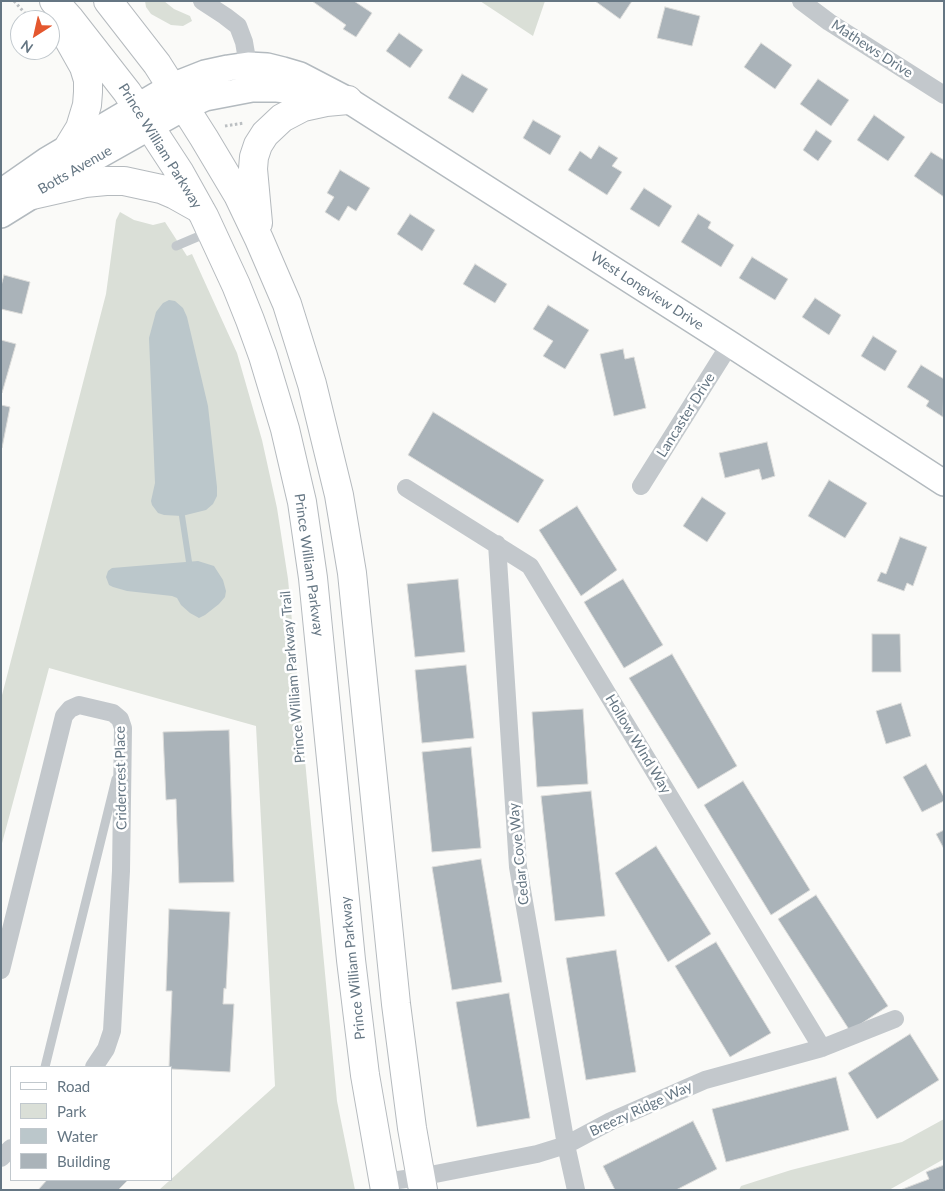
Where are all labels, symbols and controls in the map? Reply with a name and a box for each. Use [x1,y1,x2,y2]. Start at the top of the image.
north arrow [10,10,60,60]
street label: Mathews Drive [828,16,916,82]
text: N [17,37,36,57]
street label: Prince William Parkway [115,80,205,212]
street label: Botts Avenue [35,142,115,198]
street label: West Longview Drive [587,248,707,334]
street label: Lancaster Drive [653,370,719,460]
street label: Prince William Parkway [291,492,327,638]
street label: Prince William Parkway Trail [277,590,309,764]
street label: Hollow WInd Way [602,691,674,797]
street label: Cridercrest Place [112,726,130,830]
street label: Cedar Cove Way [505,802,533,906]
street label: Prince William Parkway [337,895,369,1041]
legend [10,1066,172,1181]
text: Road [57,1077,90,1095]
street label: Breezy Ridge Way [587,1078,695,1140]
text: Park [57,1102,86,1120]
text: Water [57,1127,98,1145]
text: Building [57,1152,110,1170]

